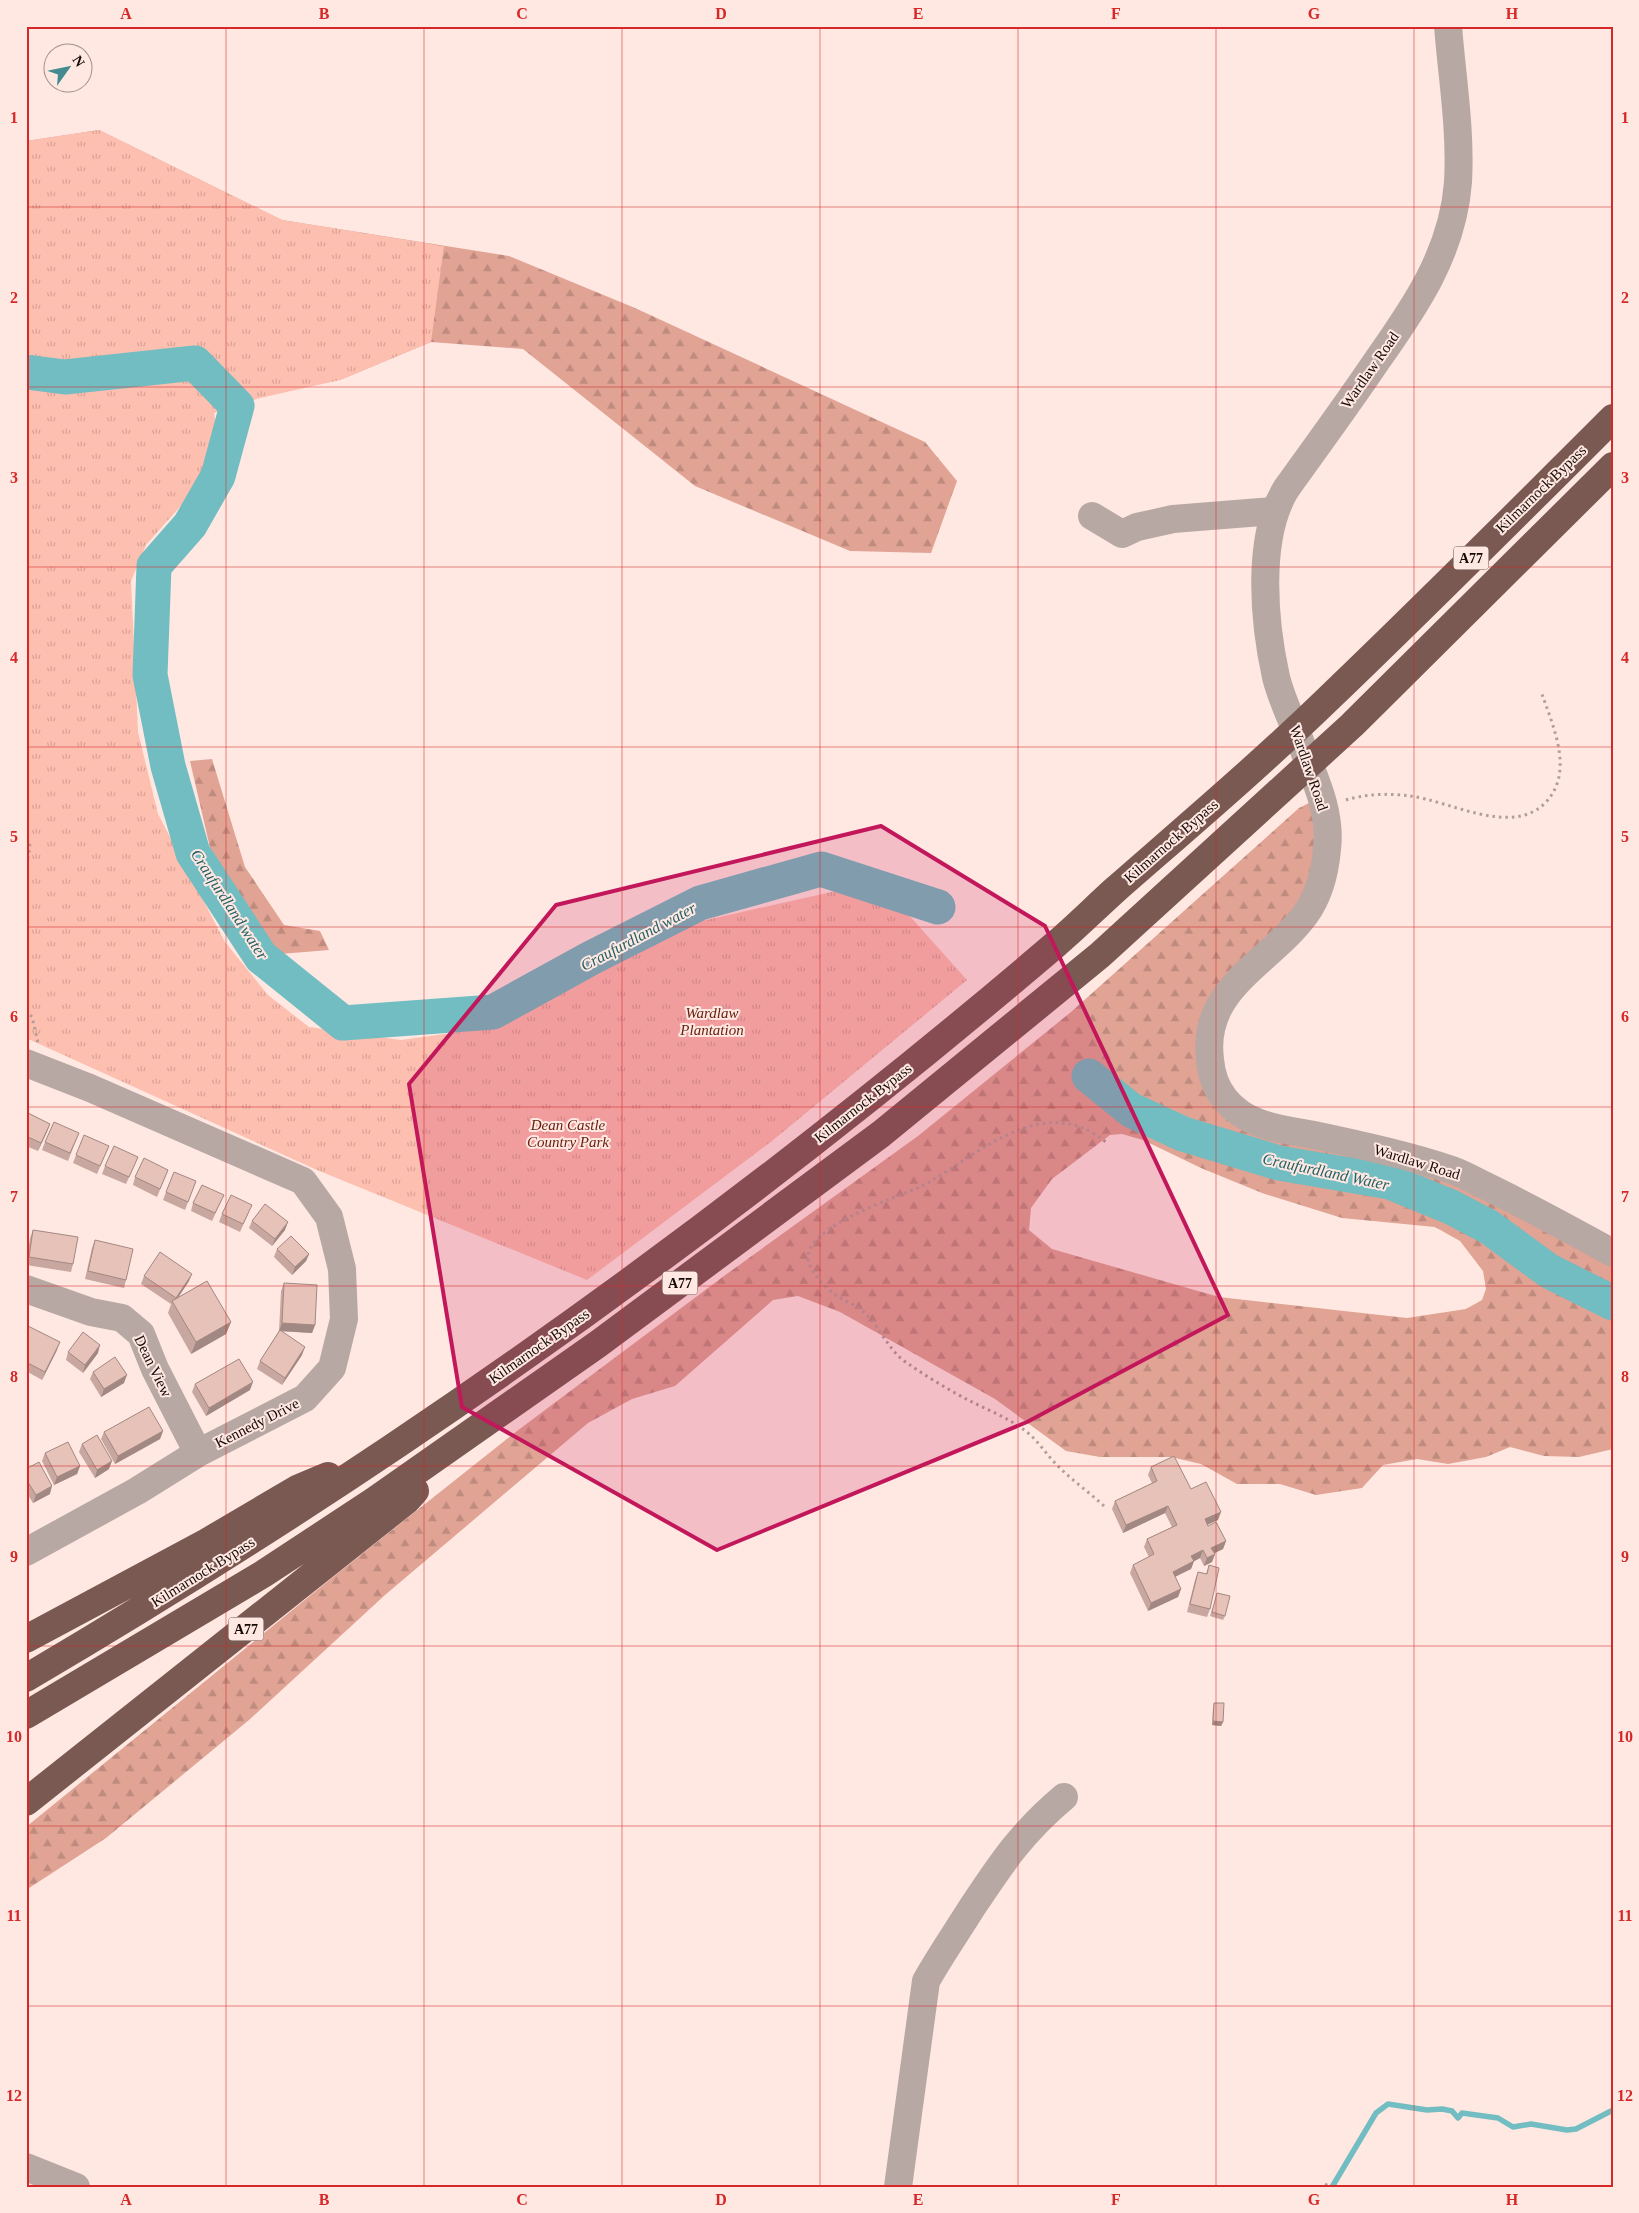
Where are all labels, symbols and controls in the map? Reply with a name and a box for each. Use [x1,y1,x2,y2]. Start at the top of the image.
text: A [120,5,132,22]
text: B [319,5,330,22]
text: C [516,5,528,22]
text: D [715,5,727,22]
text: E [913,5,923,22]
text: F [1111,5,1121,22]
text: G [1308,5,1321,22]
text: H [1506,5,1519,22]
north arrow [42,42,92,92]
text: N [69,53,88,70]
text: 1 [10,109,18,126]
text: 1 [1621,109,1629,126]
text: 2 [10,289,18,306]
text: 2 [1621,289,1629,306]
street label: Wardlaw Road [1338,328,1402,411]
street label: Kilmarnock Bypass [1493,442,1589,536]
text: 3 [10,469,18,486]
text: 3 [1621,469,1629,486]
road number: A77 [1454,546,1488,570]
text: 4 [10,649,18,666]
text: 4 [1621,649,1629,666]
street label: Wardlaw Road [1287,723,1331,813]
street label: Kilmarnock Bypass [1121,796,1221,886]
text: 5 [10,828,18,845]
text: 5 [1621,828,1629,845]
water label: Craufurdland water [187,846,272,964]
water label: Craufurdland water [578,899,700,975]
park label: Wardlaw Plantation [679,1005,744,1038]
text: 6 [10,1008,18,1025]
text: 6 [1621,1008,1629,1025]
street label: Kilmarnock Bypass [811,1060,915,1146]
park label: Dean Castle Country Park [527,1117,609,1150]
street label: Wardlaw Road [1372,1141,1462,1183]
water label: Craufurdland Water [1261,1150,1392,1194]
text: 7 [10,1188,18,1205]
text: 7 [1621,1188,1629,1205]
road number: A77 [662,1272,698,1295]
street label: Kilmarnock Bypass [486,1305,592,1387]
street label: Dean View [131,1333,175,1400]
text: 8 [10,1368,18,1385]
text: 8 [1621,1368,1629,1385]
street label: Kennedy Drive [212,1395,302,1451]
street label: Kilmarnock Bypass [148,1534,258,1610]
text: 9 [10,1548,18,1565]
text: 9 [1621,1548,1629,1565]
road number: A77 [228,1618,264,1640]
text: 10 [6,1728,22,1745]
text: 10 [1617,1728,1633,1745]
text: 11 [6,1907,22,1924]
text: 11 [1617,1907,1633,1924]
text: 12 [6,2087,22,2104]
text: 12 [1617,2087,1633,2104]
text: A [120,2191,132,2208]
text: B [319,2191,330,2208]
text: C [516,2191,528,2208]
text: D [715,2191,727,2208]
text: E [913,2191,923,2208]
text: F [1111,2191,1121,2208]
text: G [1308,2191,1321,2208]
text: H [1506,2191,1519,2208]

